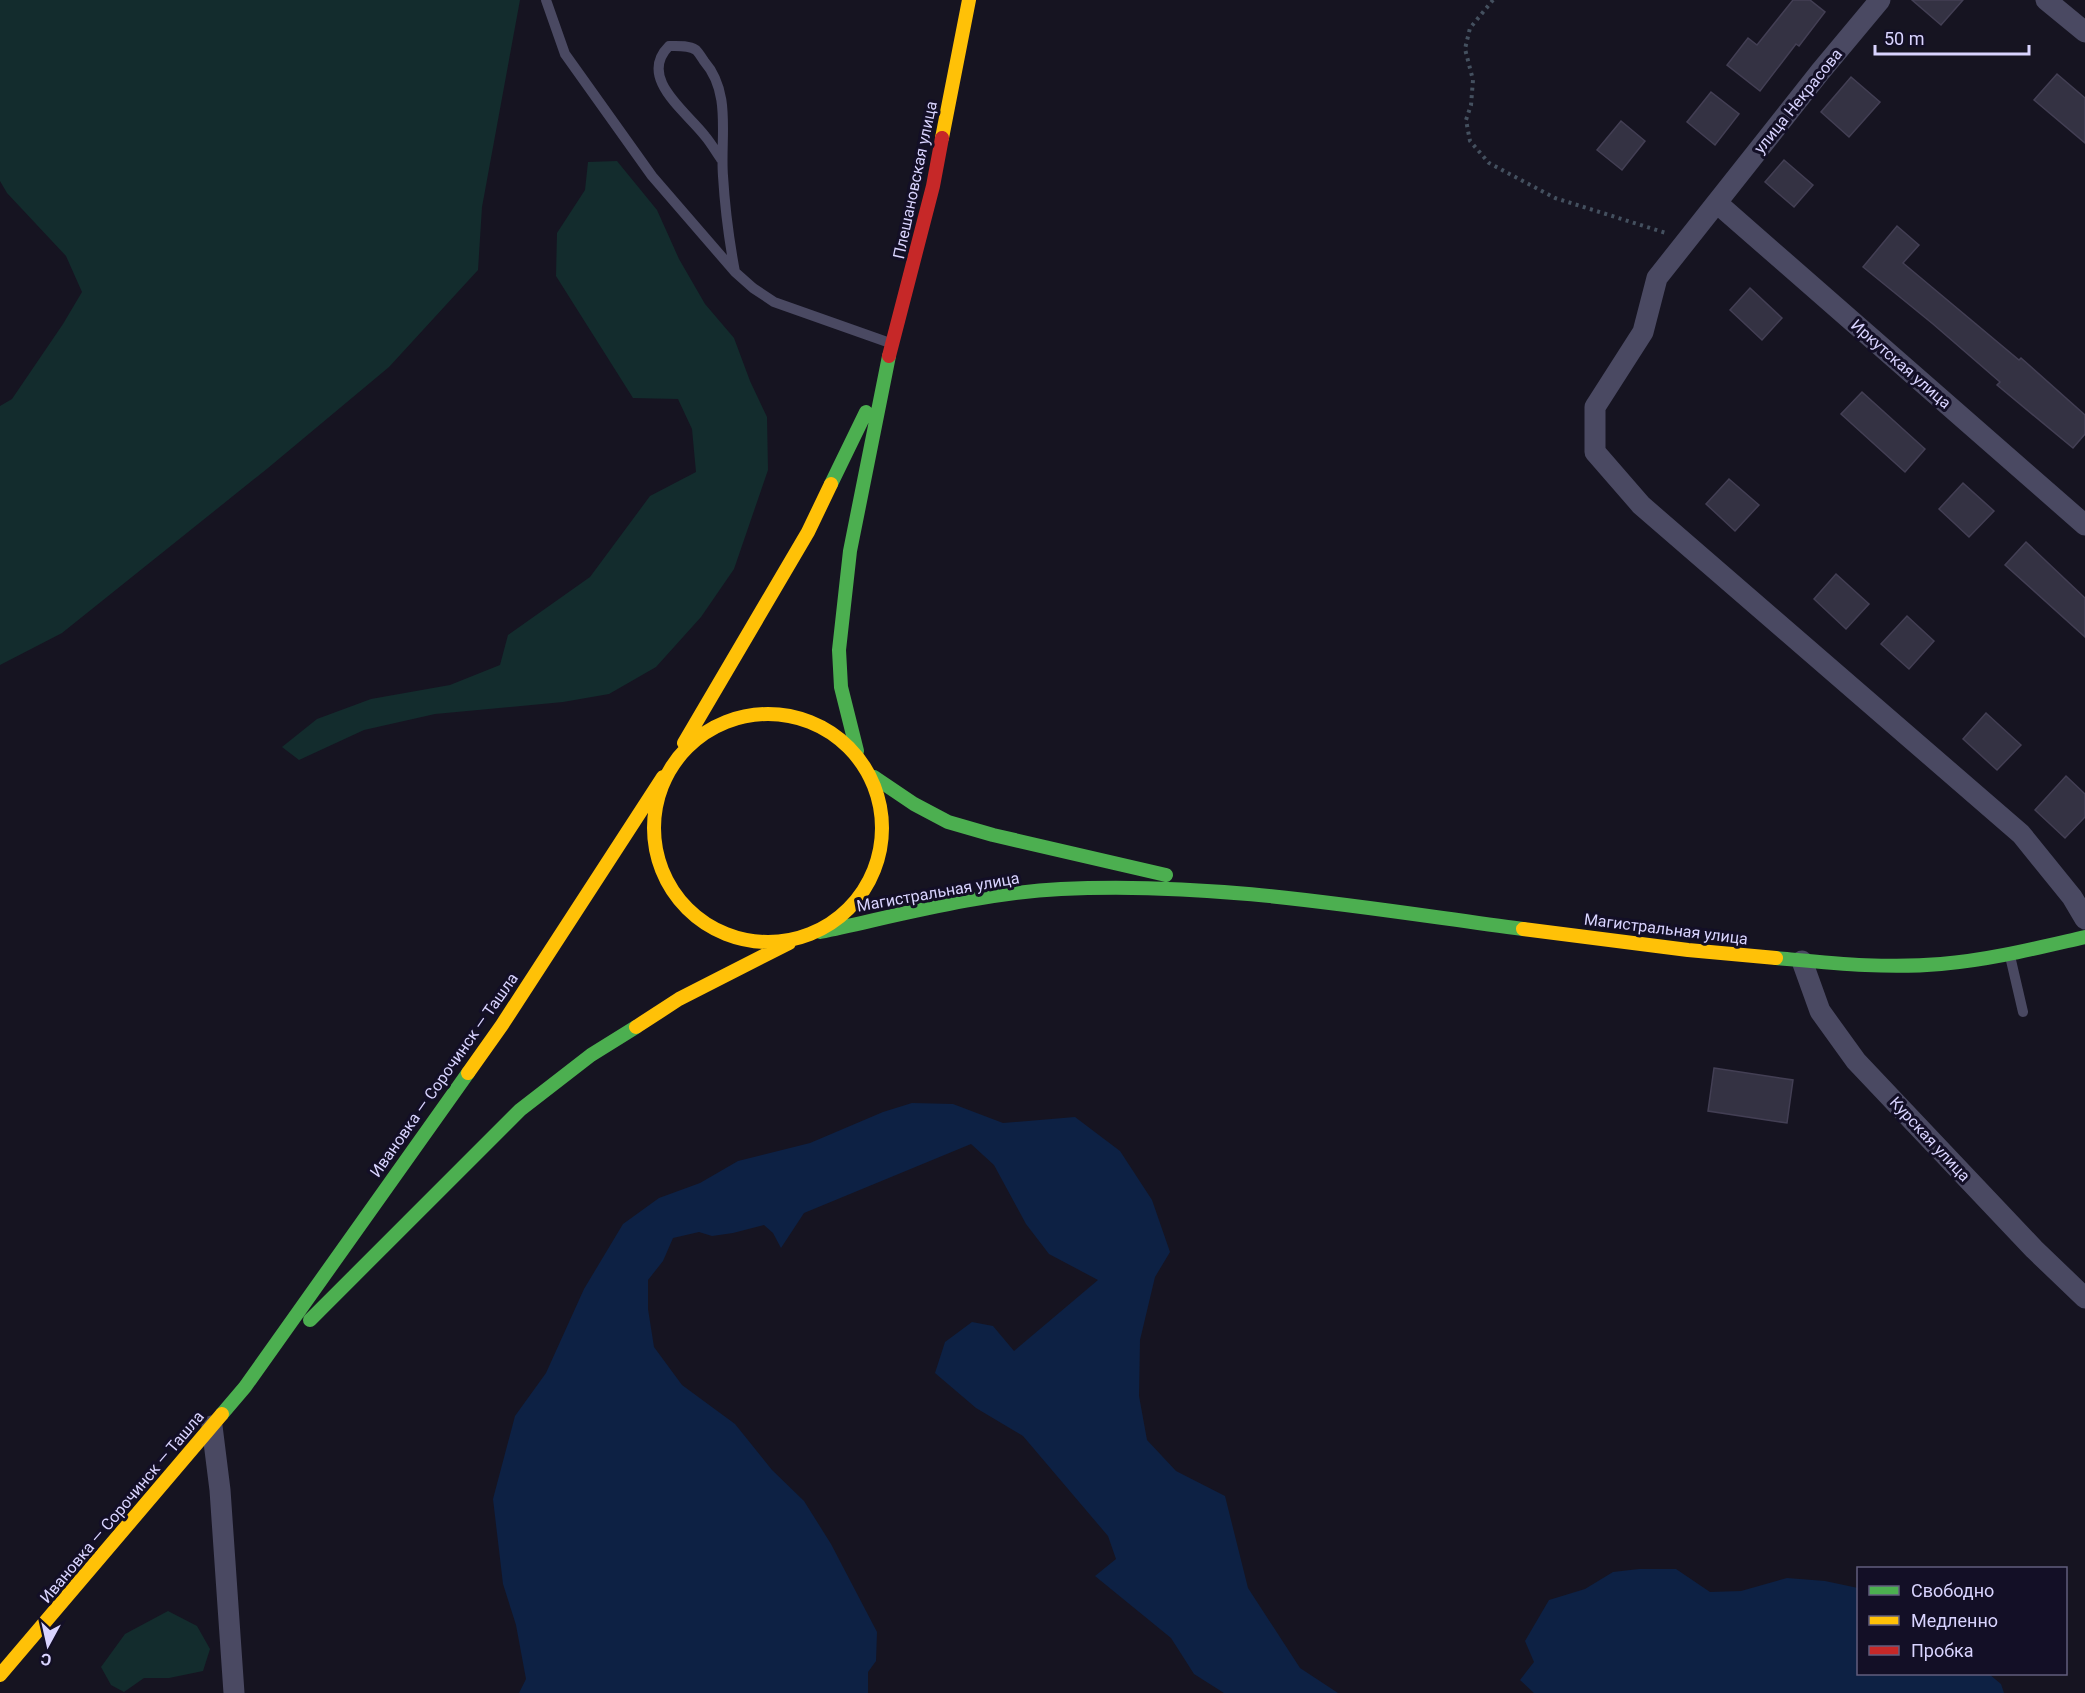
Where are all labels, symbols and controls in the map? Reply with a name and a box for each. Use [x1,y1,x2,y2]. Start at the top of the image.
scale bar [1875,18,2030,56]
text: 50 m [1884,28,1924,49]
street label: улица Некрасова [1750,45,1846,157]
street label: Плешановская улица [889,99,941,261]
street label: Иркутская улица [1847,315,1955,413]
street label: Магистральная улица [855,868,1021,916]
street label: Магистральная улица [1583,910,1749,948]
street label: Ивановка — Сорочинск — Ташла [366,969,522,1181]
street label: Курская улица [1886,1093,1974,1185]
street label: Ивановка — Сорочинск — Ташла [36,1407,208,1607]
legend [1857,1567,2067,1675]
text: Свободно [1911,1580,1994,1601]
text: Медленно [1911,1610,1998,1631]
north arrow [18,1615,78,1675]
text: Пробка [1911,1640,1974,1661]
text: С [39,1649,52,1669]

